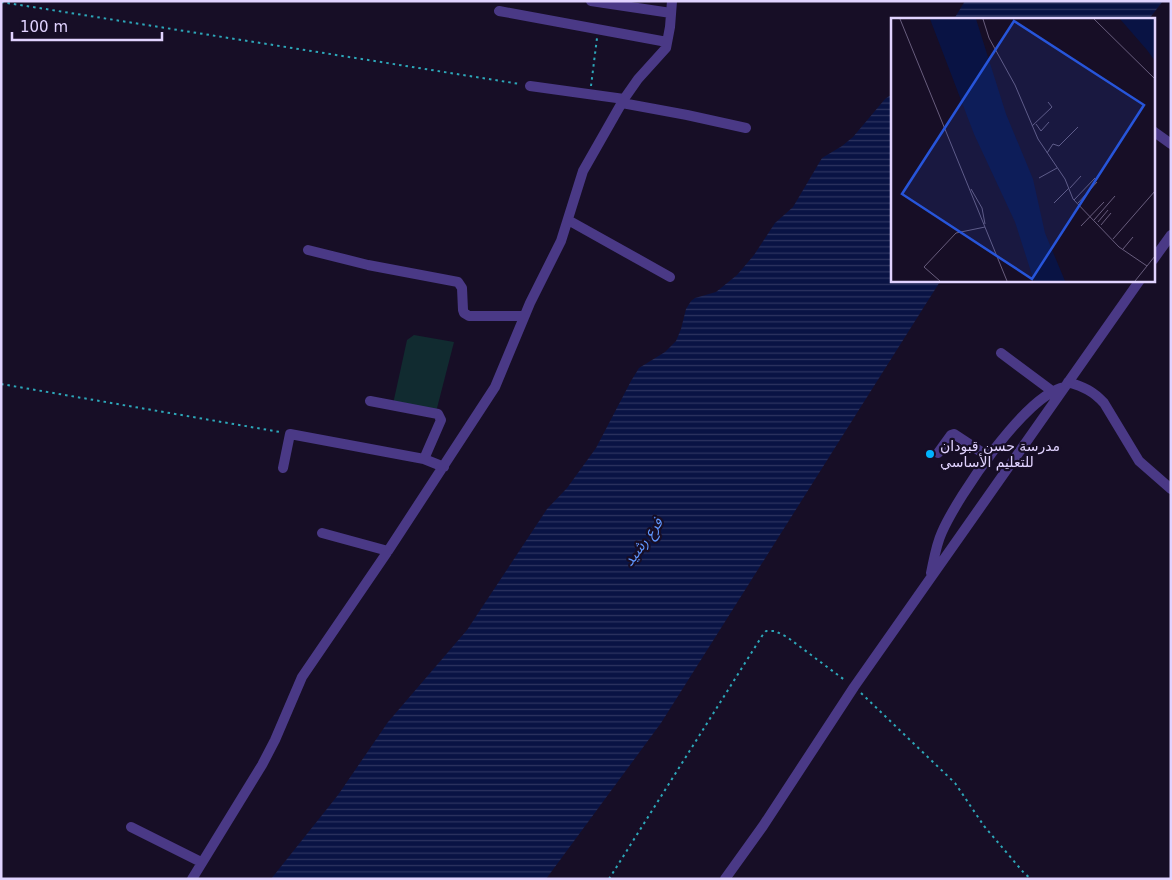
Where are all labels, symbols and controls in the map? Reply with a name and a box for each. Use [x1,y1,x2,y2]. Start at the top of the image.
scale bar [12,10,162,42]
text: 100 m [20,18,68,36]
inset map [891,18,1154,281]
place label: مدرسة حسن قبودان للتعليم الأساسي [940,438,1060,471]
marker: مدرسة حسن قبودان للتعليم الأساسي [924,448,936,460]
water label: فرع رشيد [619,513,669,571]

